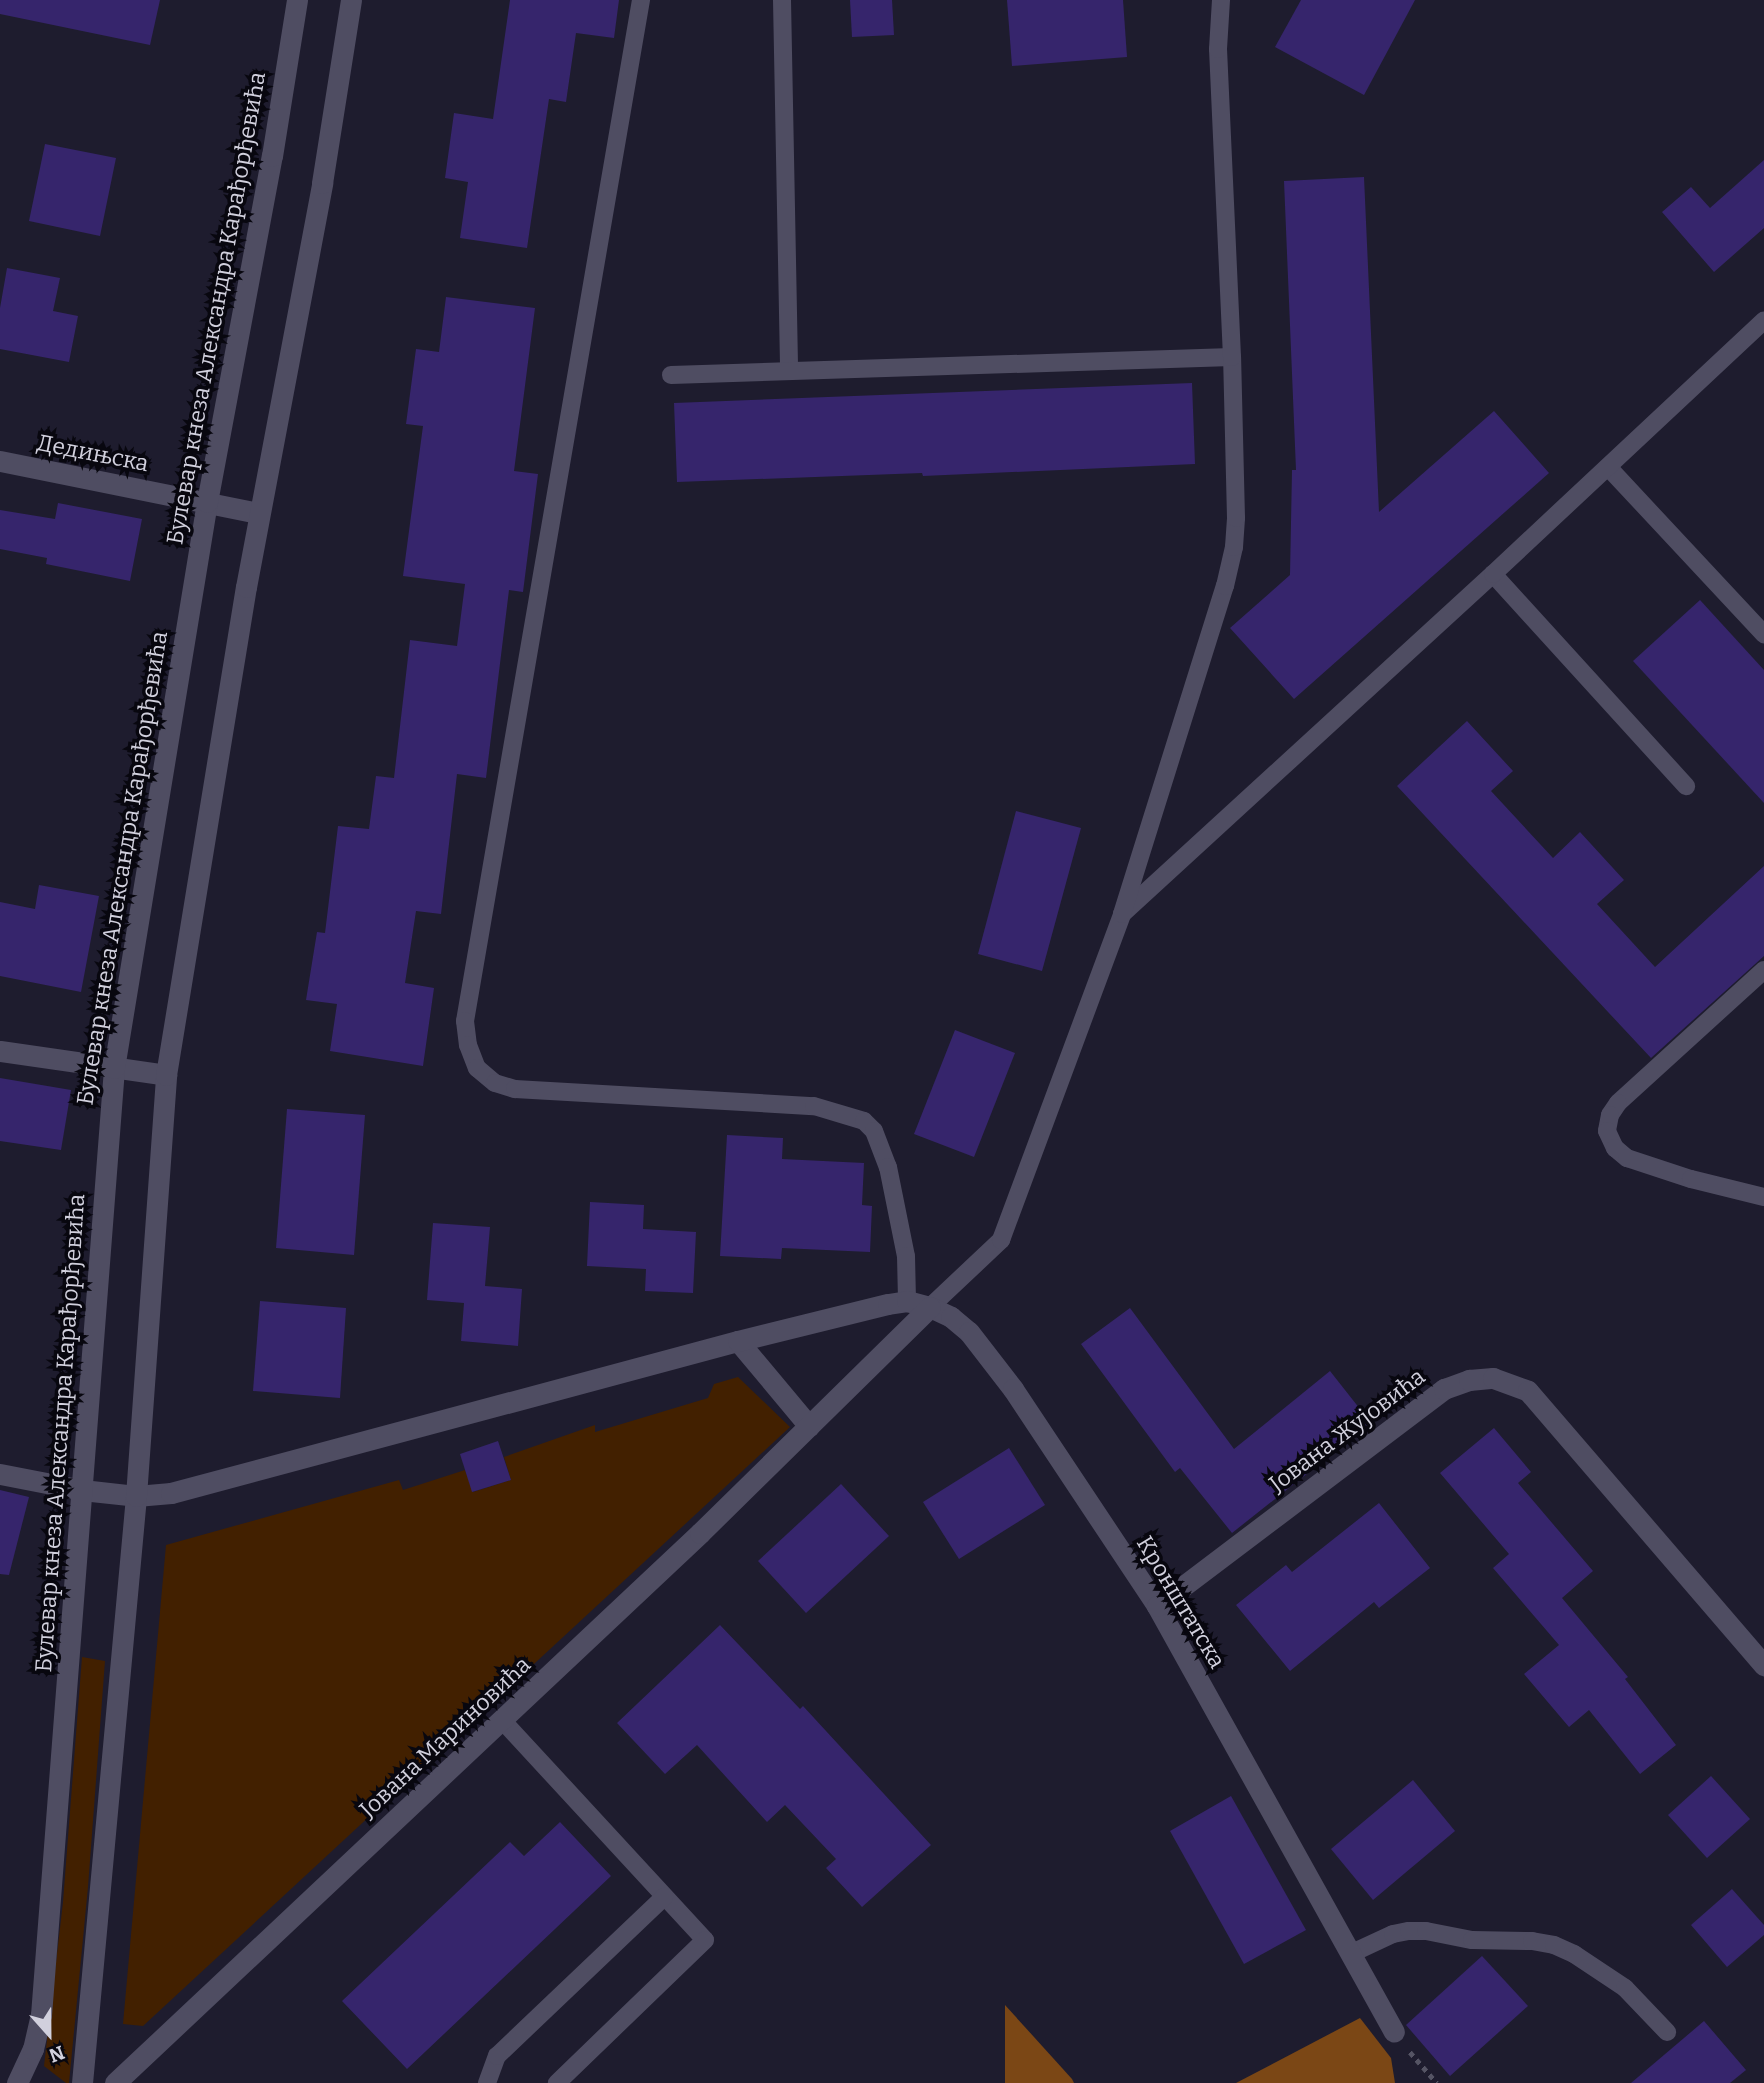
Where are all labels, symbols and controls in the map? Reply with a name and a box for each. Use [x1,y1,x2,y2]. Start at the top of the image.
street label: Булевар кнеза Александра Карађорђевића [161,70,271,546]
street label: Дедињска [35,429,151,477]
street label: Булевар кнеза Александра Карађорђевића [71,629,173,1107]
street label: Булевар кнеза Александра Карађорђевића [30,1193,90,1673]
street label: Јована Жујовића [1264,1362,1430,1498]
street label: Кронштатска [1131,1531,1231,1673]
street label: Јована Мариновића [354,1651,536,1823]
north arrow [14,1999,84,2069]
text: N [46,2041,68,2067]

